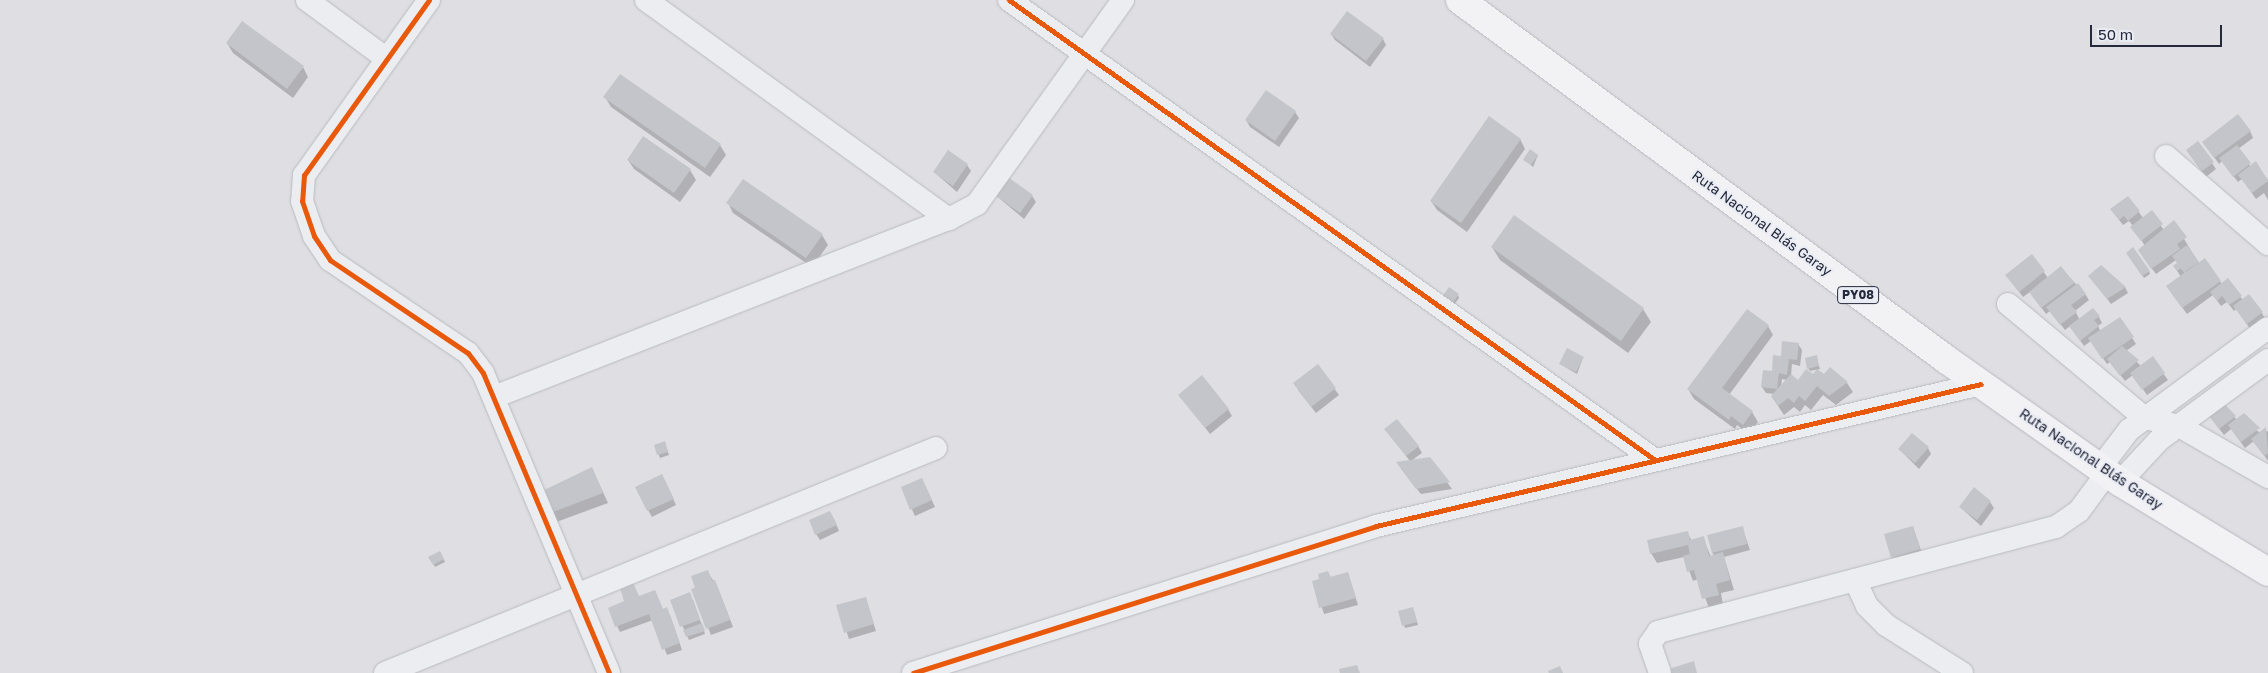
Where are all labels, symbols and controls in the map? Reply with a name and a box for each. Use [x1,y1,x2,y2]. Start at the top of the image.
scale bar [2093,15,2226,47]
text: 50 m [2098,25,2133,43]
street label: Ruta Nacional Blás Garay [1689,167,1835,279]
road number: PY08 [1837,286,1879,304]
street label: Ruta Nacional Blás Garay [2016,405,2166,513]

